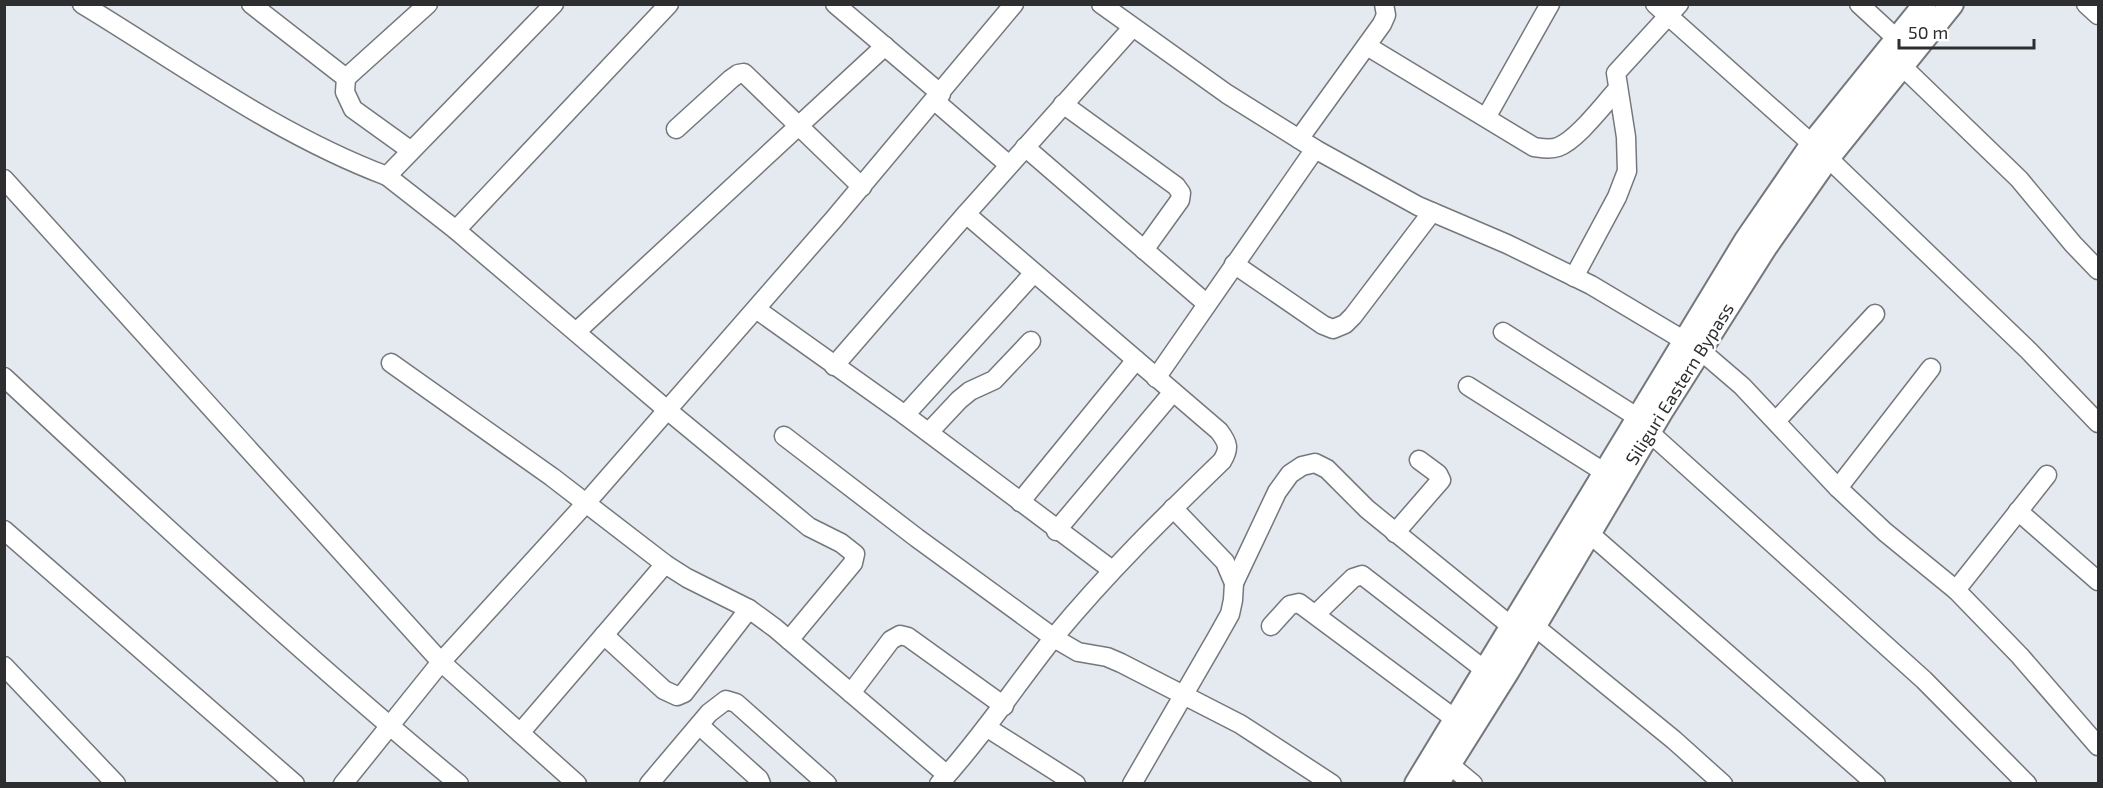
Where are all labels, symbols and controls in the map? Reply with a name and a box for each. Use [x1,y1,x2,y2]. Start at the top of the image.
scale bar [1899,12,2034,50]
text: 50 m [1908,21,1948,43]
street label: Siliguri Eastern Bypass [1620,298,1738,469]

